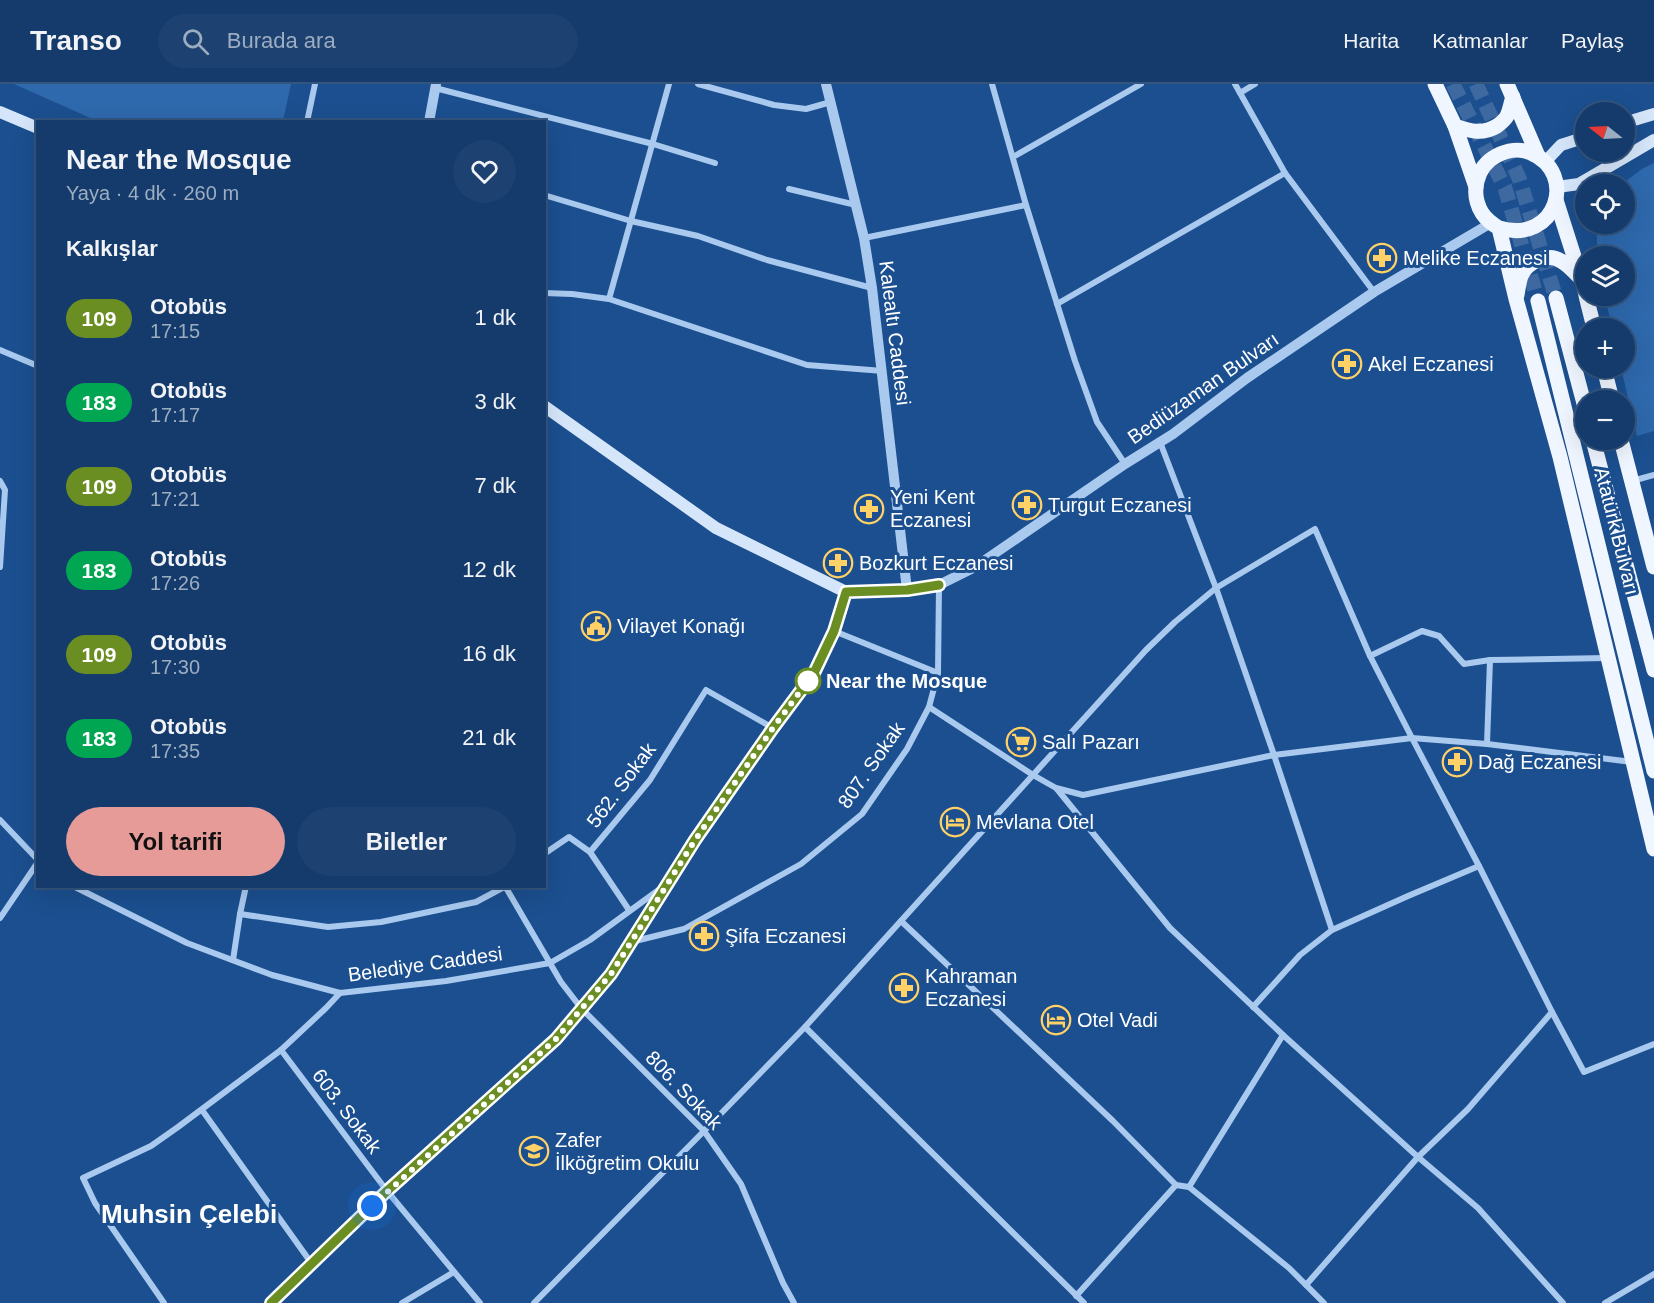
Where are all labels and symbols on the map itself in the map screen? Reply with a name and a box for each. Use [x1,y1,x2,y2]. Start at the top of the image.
north arrow [1575,102,1635,162]
pharmacy icon: Melike Eczanesi [1366,242,1398,274]
place label: Melike Eczanesi [1403,247,1548,269]
street label: Kalealtı Caddesi [875,259,915,407]
street label: Bediüzaman Bulvarı [1123,328,1283,448]
pharmacy icon: Akel Eczanesi [1331,348,1363,380]
place label: Akel Eczanesi [1368,353,1494,375]
street label: Atatürk Bulvarı [1590,465,1644,597]
place label: Yeni Kent Eczanesi [890,486,975,531]
pharmacy icon: Turgut Eczanesi [1011,489,1043,521]
pharmacy icon: Yeni Kent Eczanesi [853,493,885,525]
place label: Turgut Eczanesi [1048,494,1192,516]
pharmacy icon: Bozkurt Eczanesi [822,547,854,579]
place label: Bozkurt Eczanesi [859,552,1014,574]
public building icon: Vilayet Konağı [580,610,612,642]
place label: Vilayet Konağı [617,615,746,637]
marker: Near the Mosque [795,668,821,694]
place label: Near the Mosque [826,670,987,692]
street label: 807. Sokak [833,717,909,812]
supermarket icon: Salı Pazarı [1005,726,1037,758]
place label: Salı Pazarı [1042,731,1140,753]
street label: 562. Sokak [582,738,660,832]
pharmacy icon: Dağ Eczanesi [1441,746,1473,778]
place label: Dağ Eczanesi [1478,751,1601,773]
hotel icon: Mevlana Otel [939,806,971,838]
place label: Mevlana Otel [976,811,1094,833]
pharmacy icon: Şifa Eczanesi [688,920,720,952]
place label: Şifa Eczanesi [725,925,846,947]
street label: Belediye Caddesi [346,942,504,986]
place label: Kahraman Eczanesi [925,965,1017,1010]
pharmacy icon: Kahraman Eczanesi [888,972,920,1004]
hotel icon: Otel Vadi [1040,1004,1072,1036]
place label: Otel Vadi [1077,1009,1158,1031]
street label: 806. Sokak [641,1046,727,1134]
street label: 603. Sokak [308,1064,386,1158]
place label: Zafer İlköğretim Okulu [555,1129,700,1174]
school or university icon: Zafer İlköğretim Okulu [518,1135,550,1167]
your location [357,1191,387,1221]
district label: Muhsin Çelebi [101,1199,277,1229]

